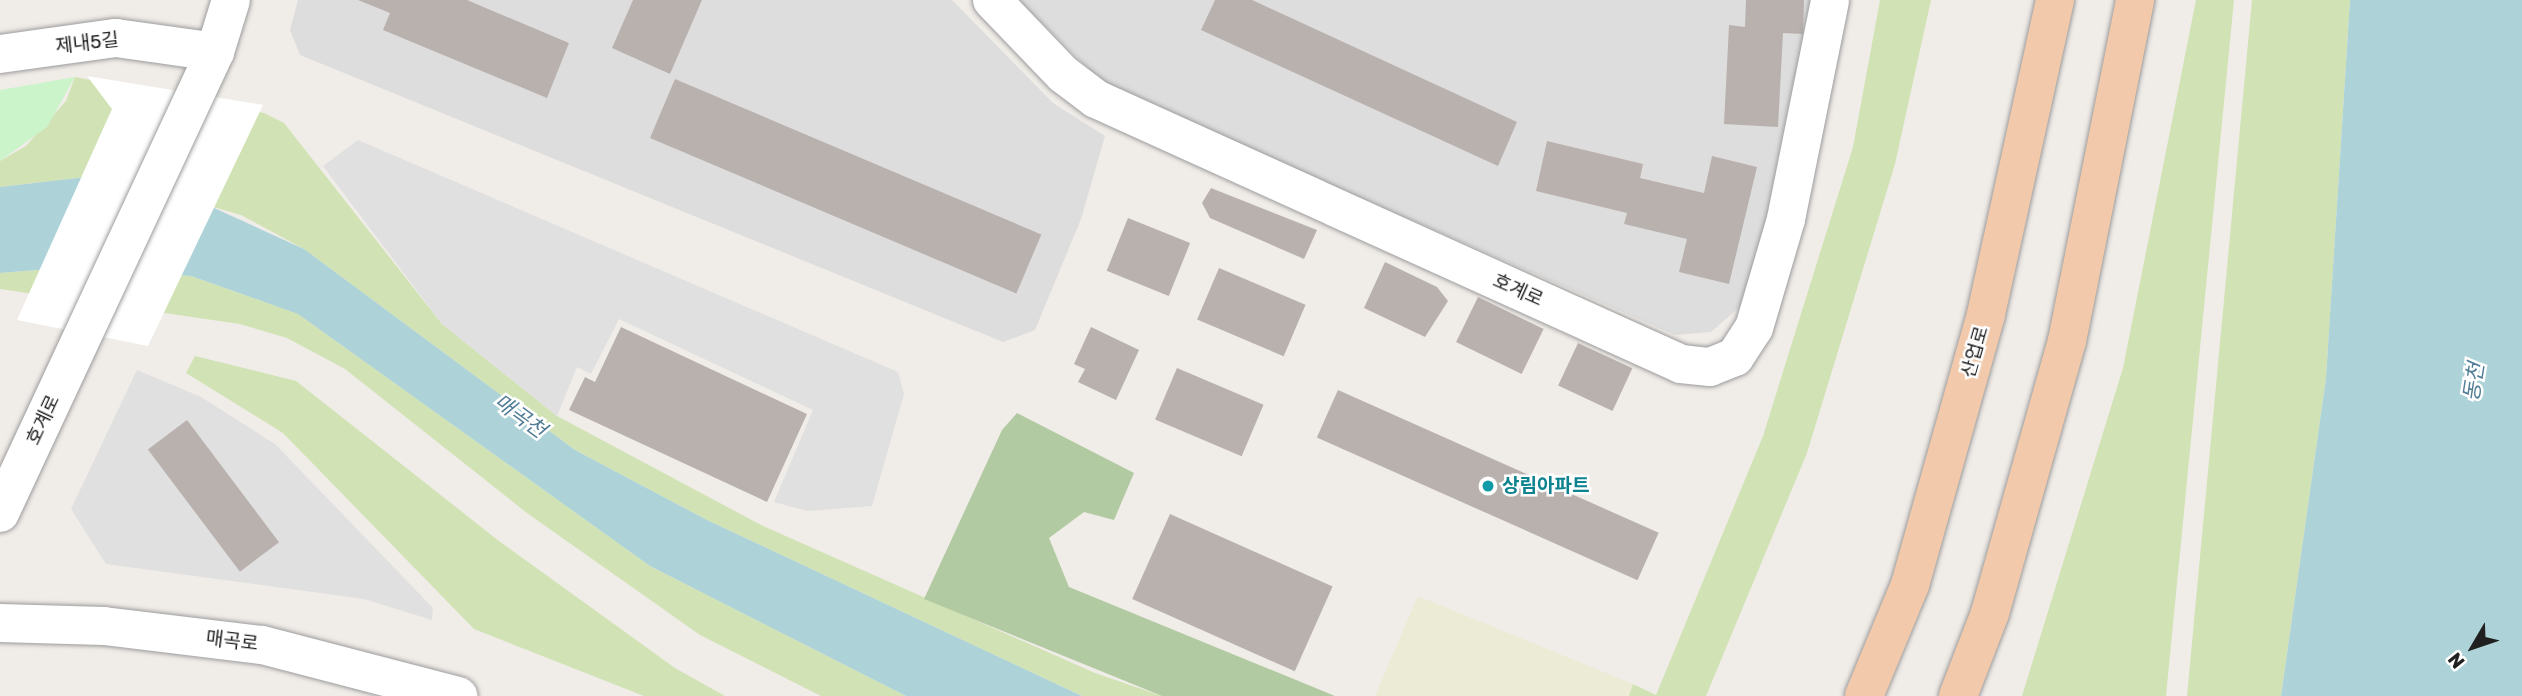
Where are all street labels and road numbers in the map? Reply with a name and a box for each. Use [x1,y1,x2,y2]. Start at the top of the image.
street label: 제내5길 [54,28,120,58]
street label: 호계로 [1489,269,1547,311]
street label: 산업로 [1957,324,1993,380]
street label: 호계로 [22,391,64,449]
street label: 매곡로 [205,626,259,656]

